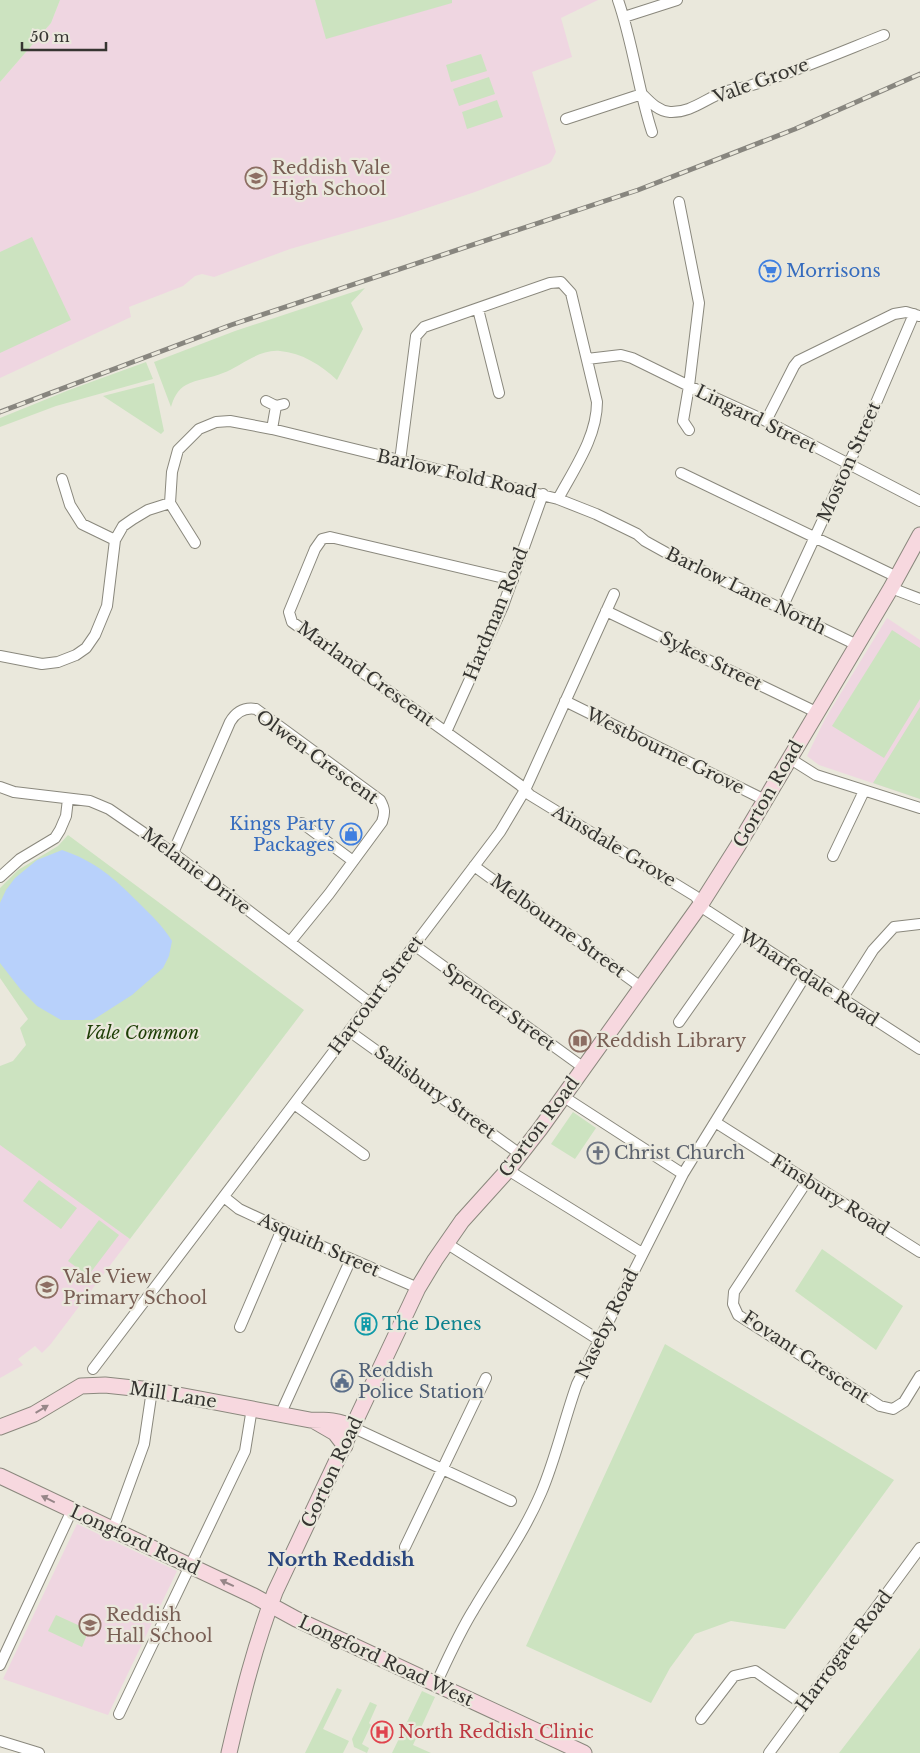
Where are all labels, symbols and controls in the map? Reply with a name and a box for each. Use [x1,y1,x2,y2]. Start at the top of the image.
scale bar [22,20,106,52]
text: 50 m [30,27,70,46]
street label: Vale Grove [709,54,812,109]
place label: Reddish Vale High School [272,157,390,200]
school or university icon: Reddish Vale High School [244,166,268,190]
supermarket icon: Morrisons [758,259,782,283]
place label: Morrisons [786,260,881,282]
street label: Lingard Street [692,380,820,458]
street label: Moston Street [813,398,885,526]
street label: Barlow Fold Road [375,445,539,503]
street label: Barlow Lane North [662,543,830,639]
street label: Hardman Road [459,544,533,684]
street label: Marland Crescent [293,617,439,731]
street label: Sykes Street [656,627,766,695]
street label: Westbourne Grove [581,703,748,799]
street label: Olwen Crescent [251,705,383,809]
street label: Gorton Road [728,737,808,851]
street label: Ainsdale Grove [547,800,680,892]
place label: Kings Party Packages [229,813,335,856]
shop icon: Kings Party Packages [339,822,363,846]
street label: Melanie Drive [137,823,255,919]
street label: Melbourne Street [486,870,630,982]
street label: Wharfedale Road [735,924,883,1031]
street label: Harcourt Street [324,931,428,1059]
street label: Spencer Street [438,959,560,1055]
park label: Vale Common [85,1022,199,1044]
library icon: Reddish Library [568,1029,592,1053]
place label: Reddish Library [596,1030,747,1052]
street label: Salisbury Street [370,1041,500,1143]
street label: Gorton Road [494,1072,584,1182]
church icon: Christ Church [586,1141,610,1165]
place label: Christ Church [614,1142,745,1164]
street label: Finsbury Road [767,1150,893,1240]
street label: Asquith Street [254,1208,383,1282]
street label: Naseby Road [571,1265,643,1383]
place label: Vale View Primary School [62,1266,207,1309]
school or university icon: Vale View Primary School [35,1275,59,1299]
street label: Fovant Crescent [738,1306,874,1408]
building icon: The Denes [354,1312,378,1336]
place label: The Denes [382,1313,481,1335]
place label: Reddish Police Station [358,1360,484,1403]
public building icon: Reddish Police Station [330,1369,354,1393]
street label: Mill Lane [128,1377,218,1413]
one-way arrow [35,1405,48,1414]
street label: Gorton Road [297,1413,367,1531]
one-way arrow [41,1494,55,1502]
street label: Longford Road [67,1500,203,1580]
district label: North Reddish [267,1548,415,1571]
one-way arrow [220,1579,234,1587]
street label: Harrogate Road [791,1586,897,1716]
place label: Reddish Hall School [106,1604,213,1647]
street label: Longford Road West [295,1611,477,1711]
school or university icon: Reddish Hall School [78,1613,102,1637]
hospital icon: North Reddish Clinic [370,1720,394,1744]
place label: North Reddish Clinic [398,1721,594,1743]

